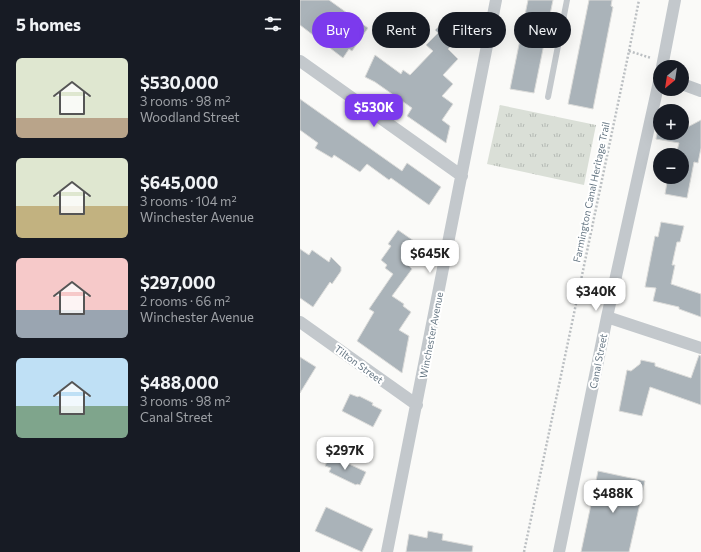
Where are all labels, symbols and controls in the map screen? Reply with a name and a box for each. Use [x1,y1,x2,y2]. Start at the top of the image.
chip: Buy [312,12,364,48]
chip: Rent [372,12,430,48]
chip: Filters [438,12,506,48]
chip: New [514,12,571,48]
icon: filters [262,13,284,35]
text: 5 homes [16,14,81,35]
north arrow [653,60,689,96]
map controls [653,60,689,184]
text: $530,000 [140,72,219,93]
icon: home [48,74,96,122]
text: 3 rooms · 98 m² [140,93,231,109]
pin: $530K [346,94,402,128]
text: $530K [354,99,394,115]
button: + [653,104,689,140]
text: Woodland Street [140,109,240,125]
street label: Farmington Canal Heritage Trail [570,121,612,263]
button: − [653,148,689,184]
text: $645,000 [140,172,218,193]
icon: home [48,174,96,222]
text: 3 rooms · 104 m² [140,193,237,209]
text: Winchester Avenue [140,209,254,225]
pin: $645K [402,240,458,274]
text: $645K [410,245,450,261]
text: $297,000 [140,272,216,293]
icon: home [48,274,96,322]
pin: $340K [568,278,624,312]
text: $340K [576,283,616,299]
street label: Winchester Avenue [417,291,445,379]
text: 2 rooms · 66 m² [140,293,230,309]
text: Winchester Avenue [140,309,254,325]
street label: Canal Street [587,332,609,390]
street label: Tilton Street [332,342,386,386]
text: $488,000 [140,372,219,393]
icon: home [48,374,96,422]
text: 3 rooms · 98 m² [140,393,231,409]
text: Canal Street [140,409,213,425]
pin: $297K [317,437,373,471]
text: $297K [326,442,364,458]
pin: $488K [585,480,641,514]
text: $488K [593,485,633,501]

